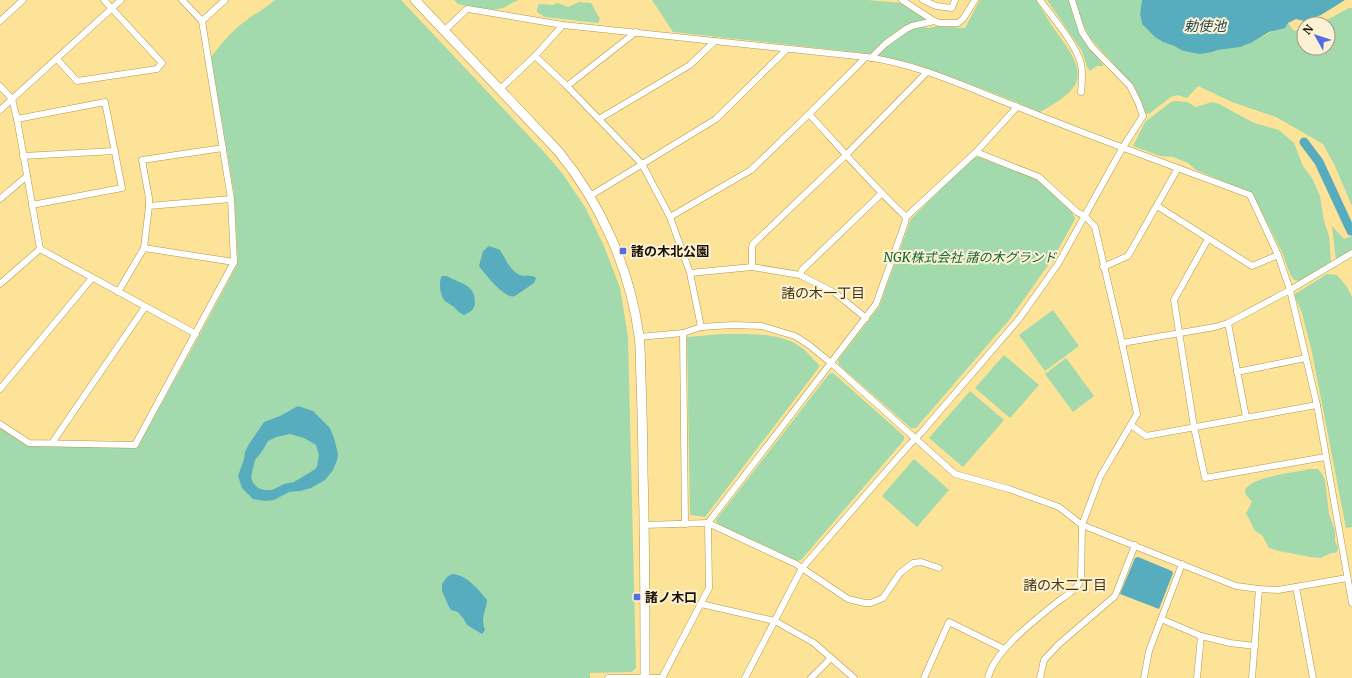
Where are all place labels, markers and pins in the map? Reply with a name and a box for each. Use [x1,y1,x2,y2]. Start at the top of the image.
place label: 諸の木北公園 [631,243,709,260]
marker: 諸の木北公園 [618,246,628,256]
place label: 諸ノ木口 [645,589,697,606]
marker: 諸ノ木口 [632,592,642,602]

